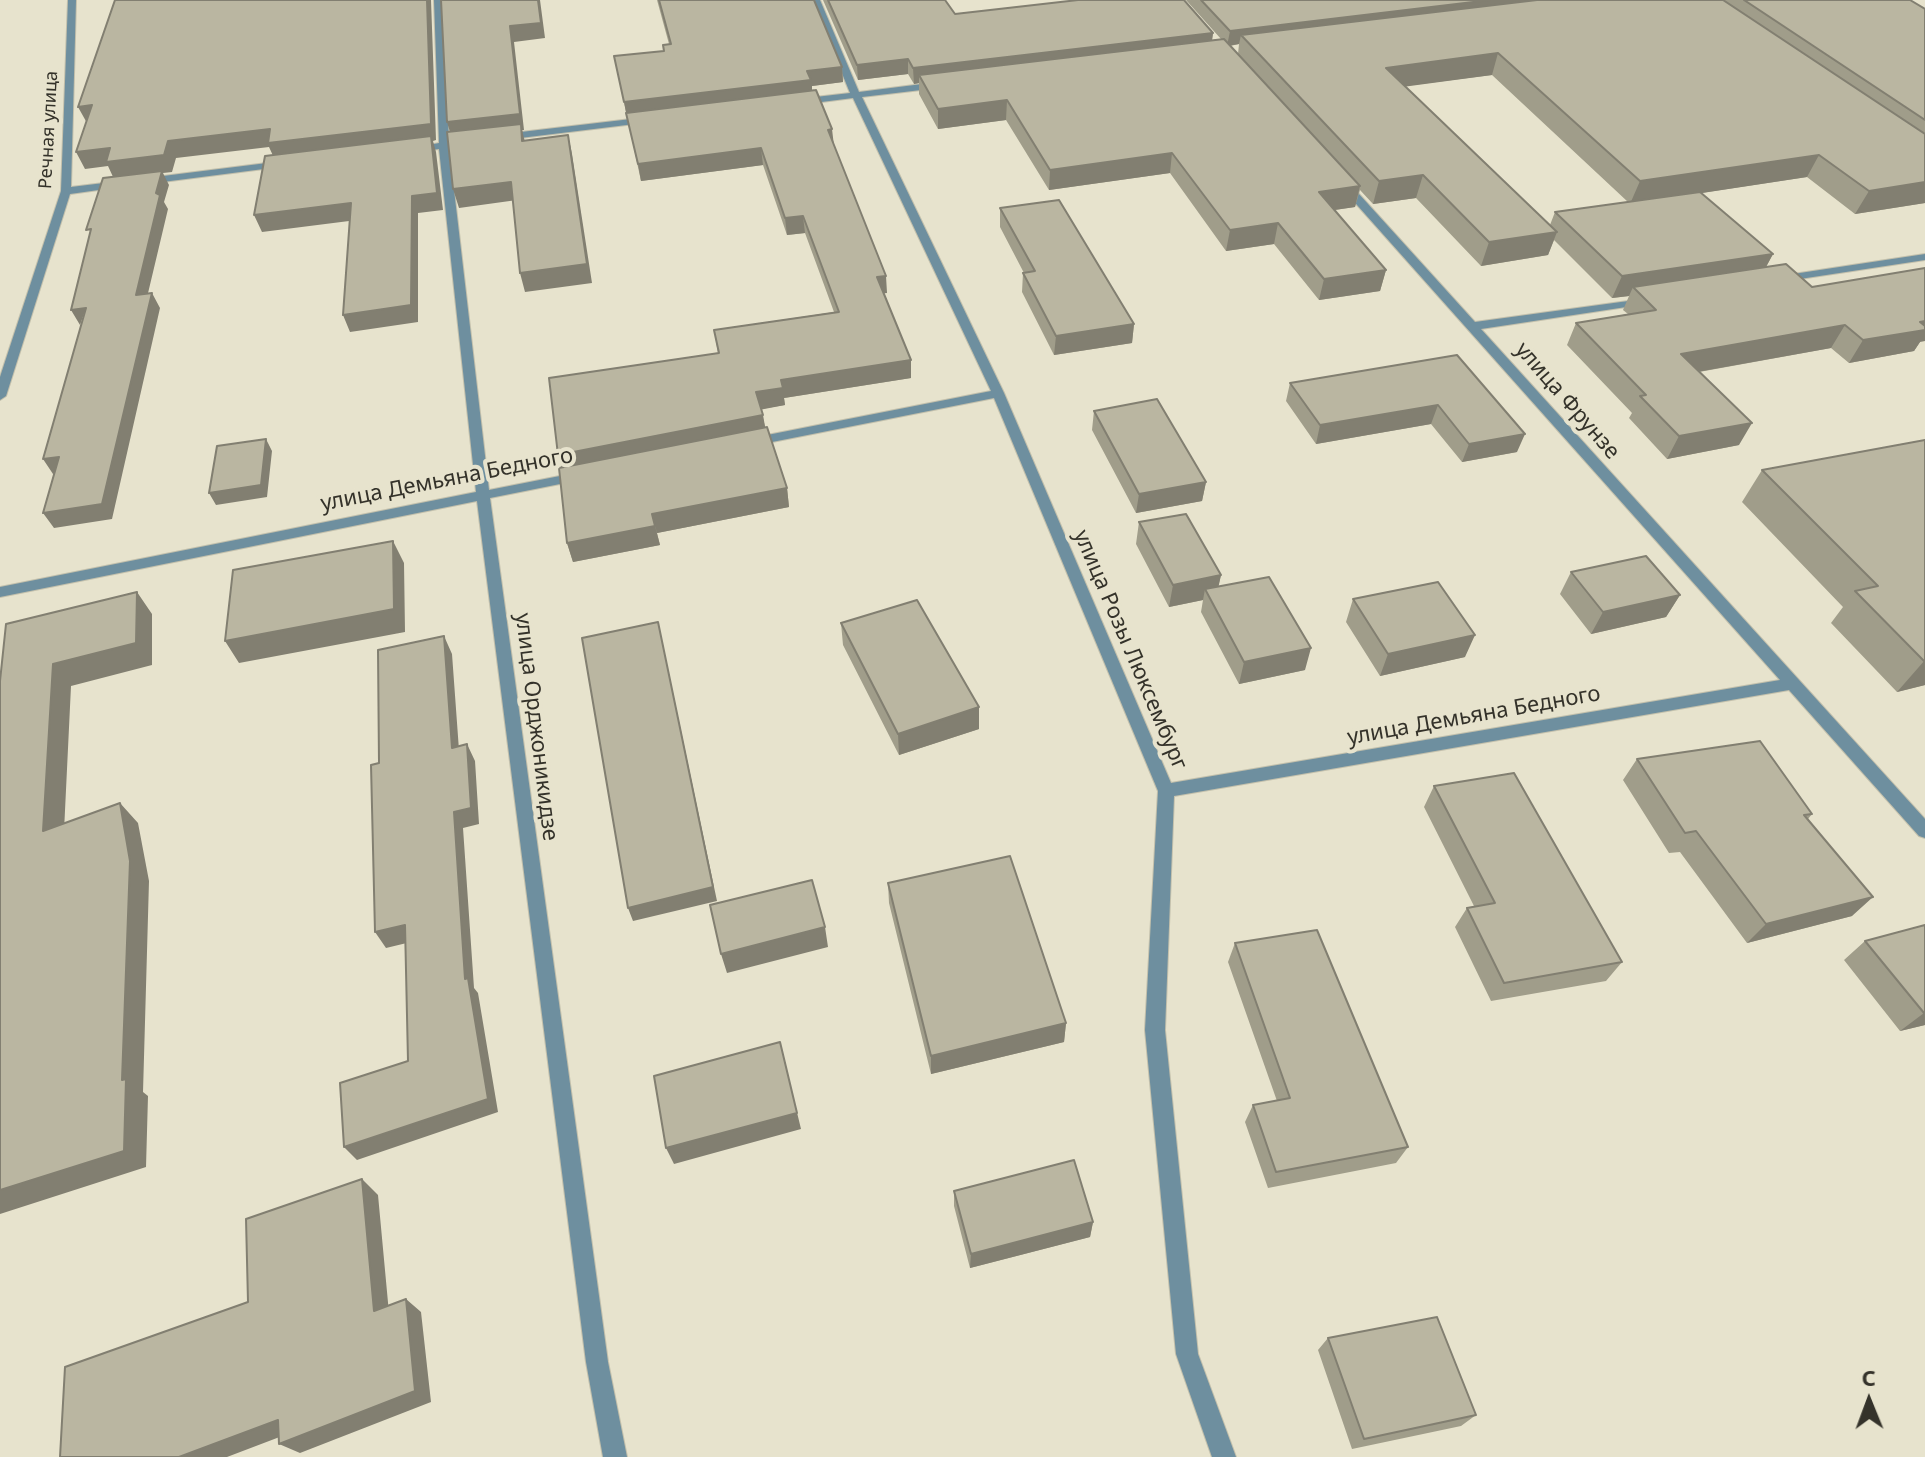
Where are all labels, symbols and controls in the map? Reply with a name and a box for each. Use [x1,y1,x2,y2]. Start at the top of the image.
street label: Речная улица [35,70,63,190]
street label: улица Фрунзе [1509,337,1625,465]
street label: улица Демьяна Бедного [319,443,575,517]
street label: улица Розы Люксембург [1067,526,1193,774]
street label: улица Орджоникидзе [509,612,563,842]
street label: улица Демьяна Бедного [1345,681,1603,751]
north arrow [1829,1361,1909,1441]
text: С [1861,1362,1876,1392]

